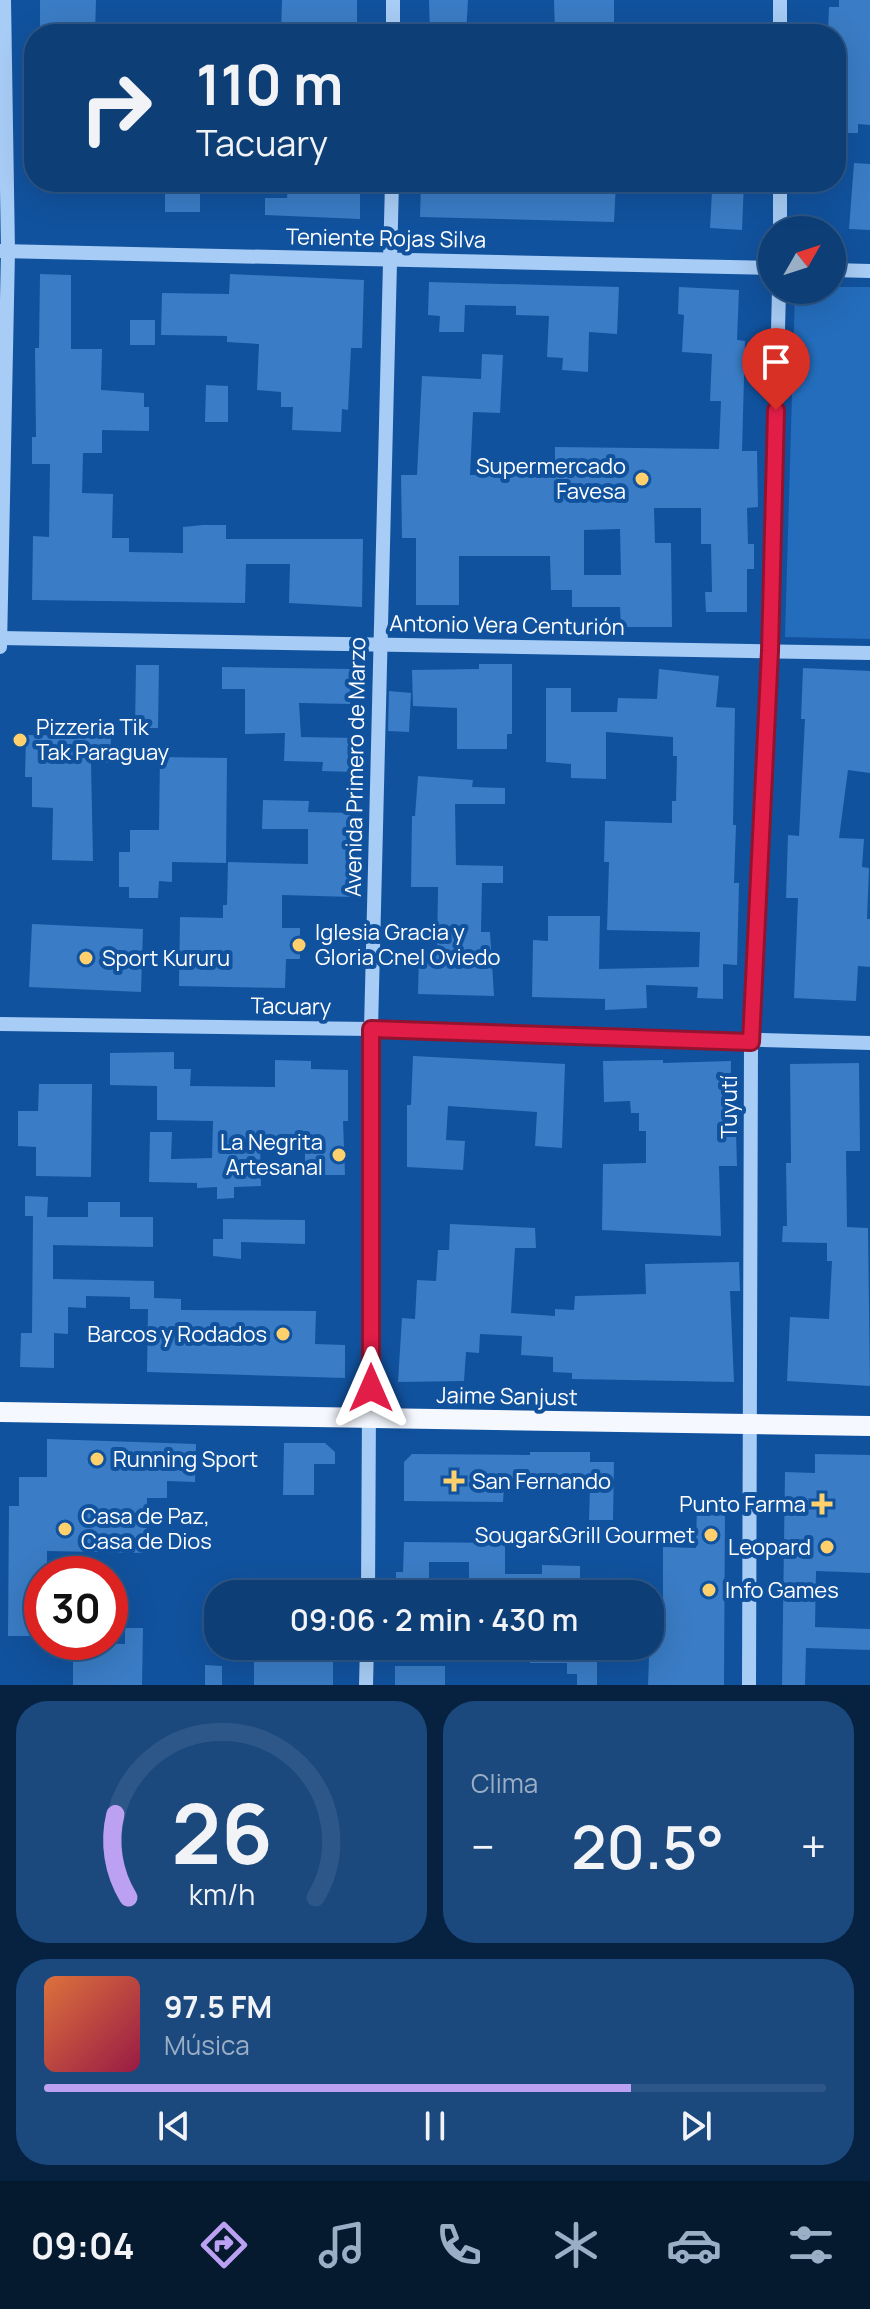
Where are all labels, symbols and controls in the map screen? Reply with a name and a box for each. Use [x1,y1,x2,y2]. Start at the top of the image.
text: 110 m [196,45,343,122]
icon: right [64,56,168,160]
text: Tacuary [196,118,328,167]
north arrow [758,216,846,304]
map controls [758,216,846,304]
street label: Teniente Rojas Silva [286,221,486,255]
pin [742,328,810,410]
icon: arrive [754,340,798,384]
place label: Supermercado Favesa [476,451,626,506]
marker: Supermercado Favesa [633,470,651,488]
street label: Antonio Vera Centurión [389,608,625,642]
street label: Avenida Primero de Marzo [338,637,372,897]
place label: Pizzeria Tik Tak Paraguay [36,712,169,767]
marker: Pizzeria Tik Tak Paraguay [11,731,29,749]
place label: Iglesia Gracia y Gloria Cnel Oviedo [315,917,501,972]
marker: Iglesia Gracia y Gloria Cnel Oviedo [290,936,308,954]
place label: Sport Kururu [102,943,230,973]
marker: Sport Kururu [77,949,95,967]
street label: Tacuary [250,990,332,1022]
street label: Tuyutí [714,1075,744,1139]
place label: La Negrita Artesanal [220,1127,323,1182]
marker: La Negrita Artesanal [330,1146,348,1164]
place label: Barcos y Rodados [87,1319,267,1349]
marker: Barcos y Rodados [274,1325,292,1343]
position arrow [329,1346,413,1430]
street label: Jaime Sanjust [436,1380,578,1412]
place label: Running Sport [113,1444,258,1474]
marker: Running Sport [88,1450,106,1468]
place label: San Fernando [472,1466,611,1496]
marker: San Fernando [443,1470,465,1492]
place label: Punto Farma [679,1489,806,1519]
marker: Punto Farma [813,1495,831,1513]
place label: Casa de Paz, Casa de Dios [81,1501,212,1556]
marker: Casa de Paz, Casa de Dios [56,1520,74,1538]
place label: Sougar&Grill Gourmet [475,1520,695,1550]
marker: Sougar&Grill Gourmet [702,1526,720,1544]
place label: Leopard [728,1532,811,1562]
marker: Leopard [818,1538,836,1556]
speed limit sign: 30 [24,1556,128,1660]
place label: Info Games [725,1575,839,1605]
marker: Info Games [700,1581,718,1599]
text: 09:06 · 2 min · 430 m [290,1599,578,1640]
text: Clima [471,1765,538,1801]
text: 26 [171,1775,272,1889]
text: 20.5° [571,1805,724,1887]
text: − [471,1816,495,1876]
text: + [801,1816,826,1876]
text: km/h [188,1875,255,1914]
text: 97.5 FM [164,1986,272,2027]
text: Música [164,2027,250,2063]
icon: previous [152,2104,196,2148]
icon: pause [413,2104,457,2148]
icon: next [674,2104,718,2148]
icon: directions [196,2217,252,2273]
icon: music [314,2217,370,2273]
icon: phone [431,2217,487,2273]
icon: climate [548,2217,604,2273]
icon: car [666,2217,722,2273]
icon: filters [783,2217,839,2273]
text: 09:04 [31,2221,135,2270]

